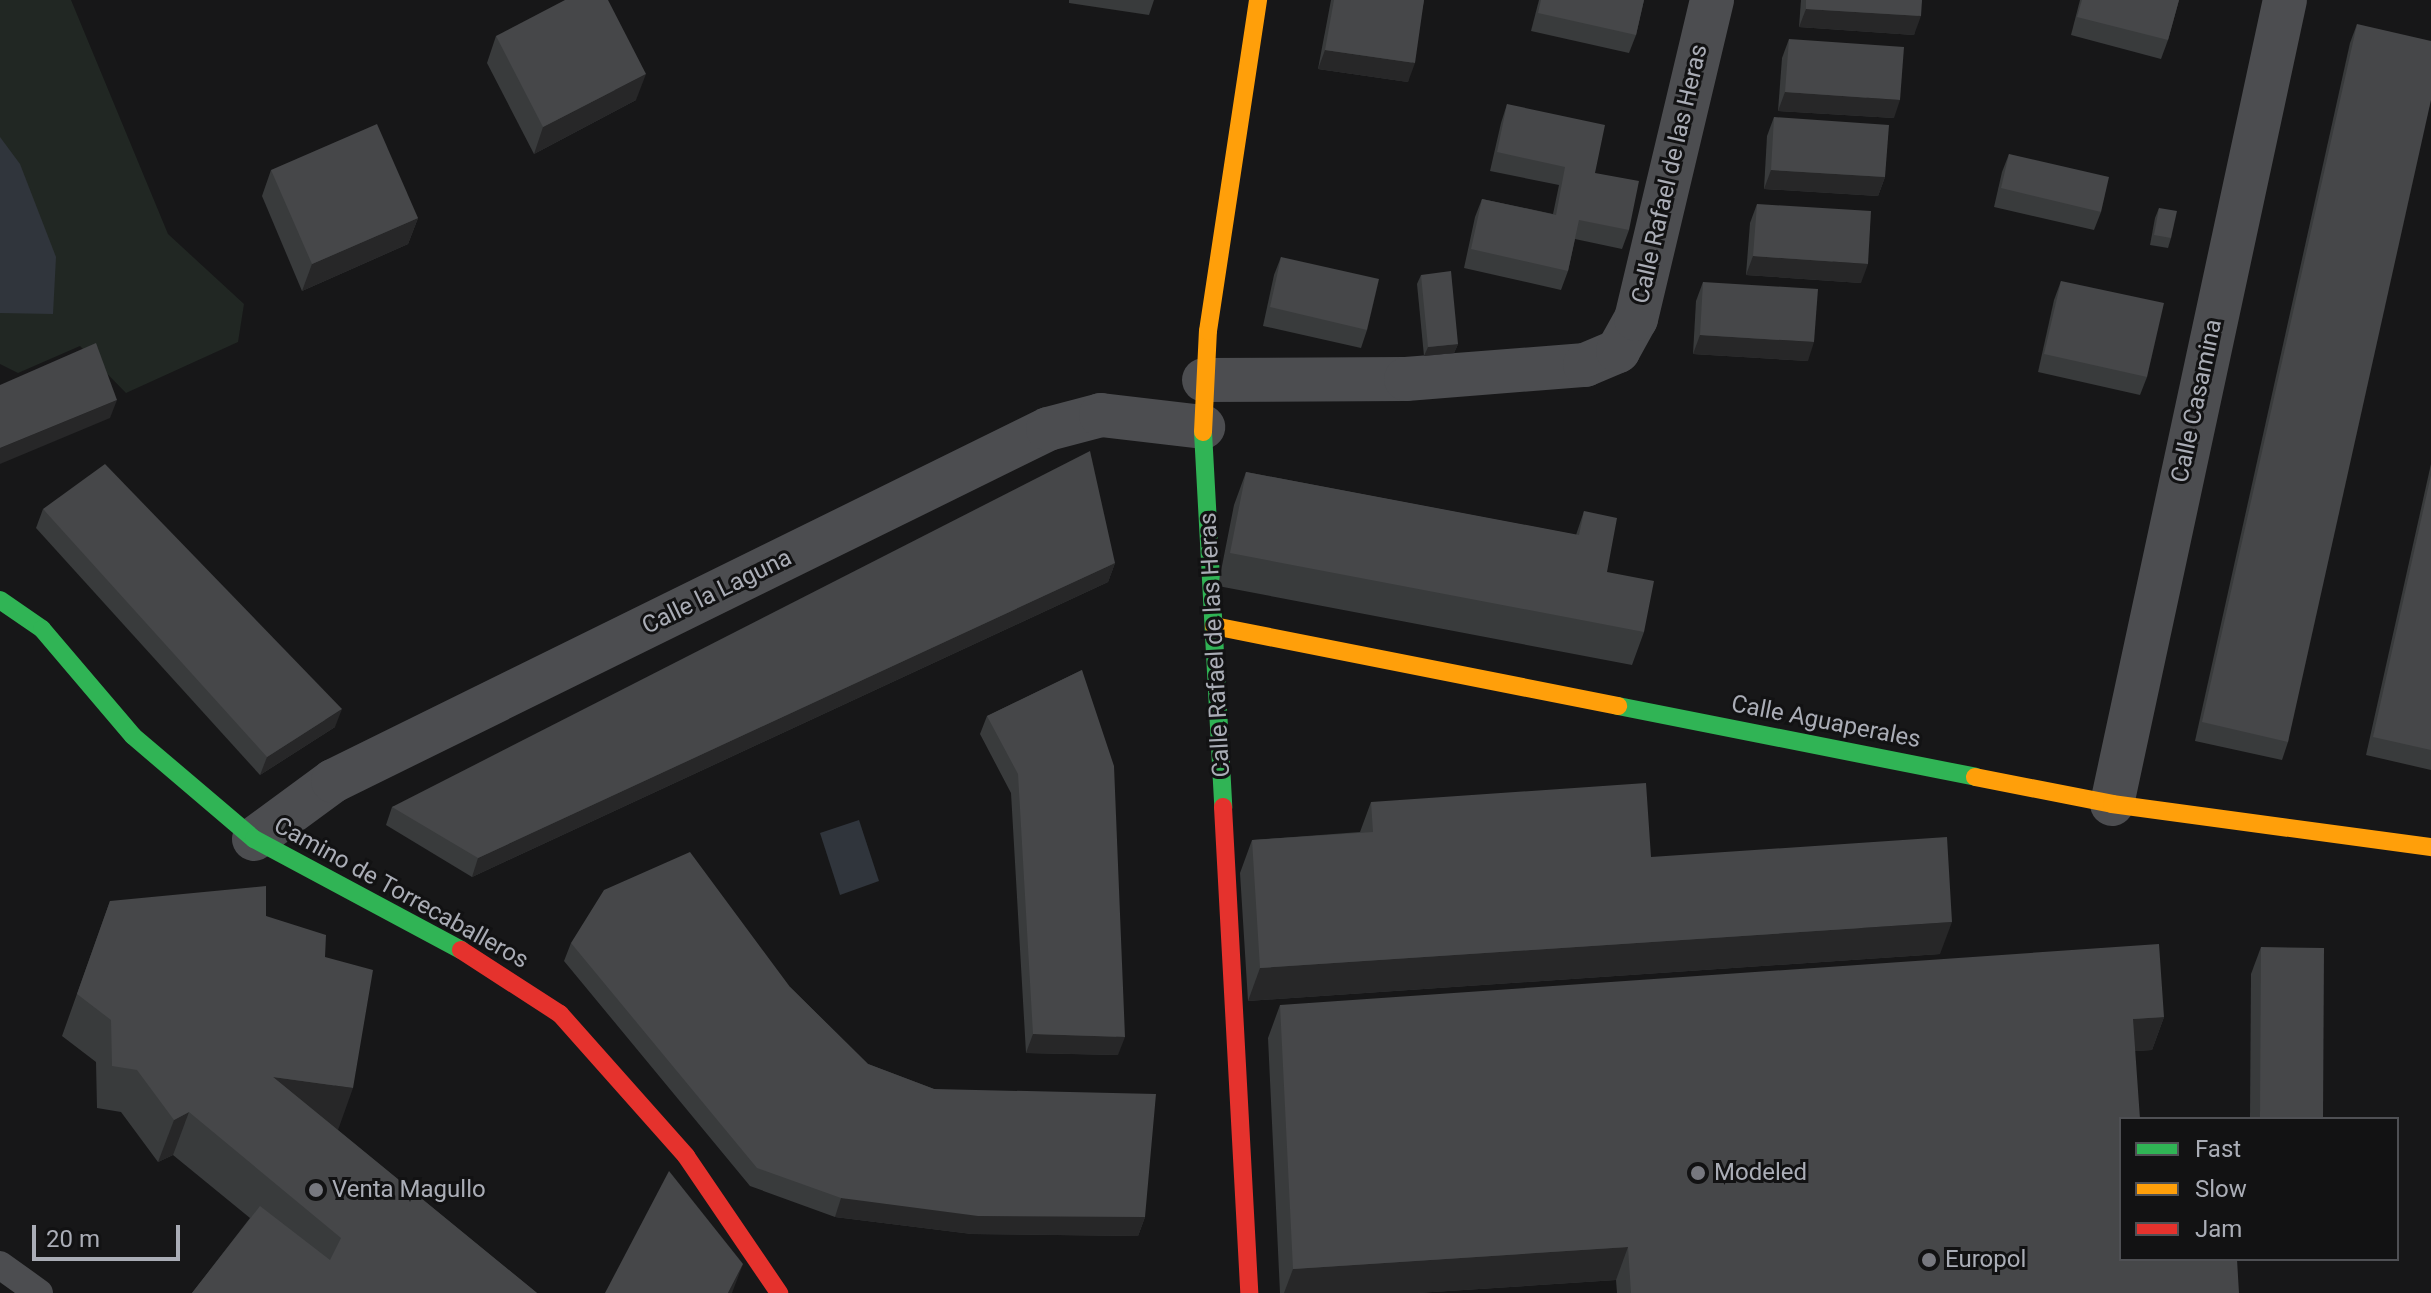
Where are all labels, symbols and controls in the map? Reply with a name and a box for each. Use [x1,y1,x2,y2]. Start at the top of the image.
street label: Calle Rafael de las Heras [1626,42,1714,306]
street label: Calle Casamina [2166,317,2228,485]
street label: Calle Rafael de las Heras [1194,512,1236,778]
street label: Calle la Laguna [637,543,797,641]
street label: Calle Aguaperales [1729,690,1923,754]
street label: Camino de Torrecaballeros [269,811,533,975]
legend [2119,1117,2399,1261]
text: Fast [2195,1135,2241,1163]
place label: Modeled [1714,1159,1807,1187]
marker: Modeled [1689,1164,1707,1182]
text: Slow [2195,1175,2247,1203]
place label: Venta Magullo [332,1176,486,1204]
marker: Venta Magullo [307,1181,325,1199]
scale bar [36,1209,184,1259]
text: Jam [2195,1215,2242,1243]
text: 20 m [46,1225,100,1253]
place label: Europol [1945,1246,2026,1274]
marker: Europol [1920,1251,1938,1269]

